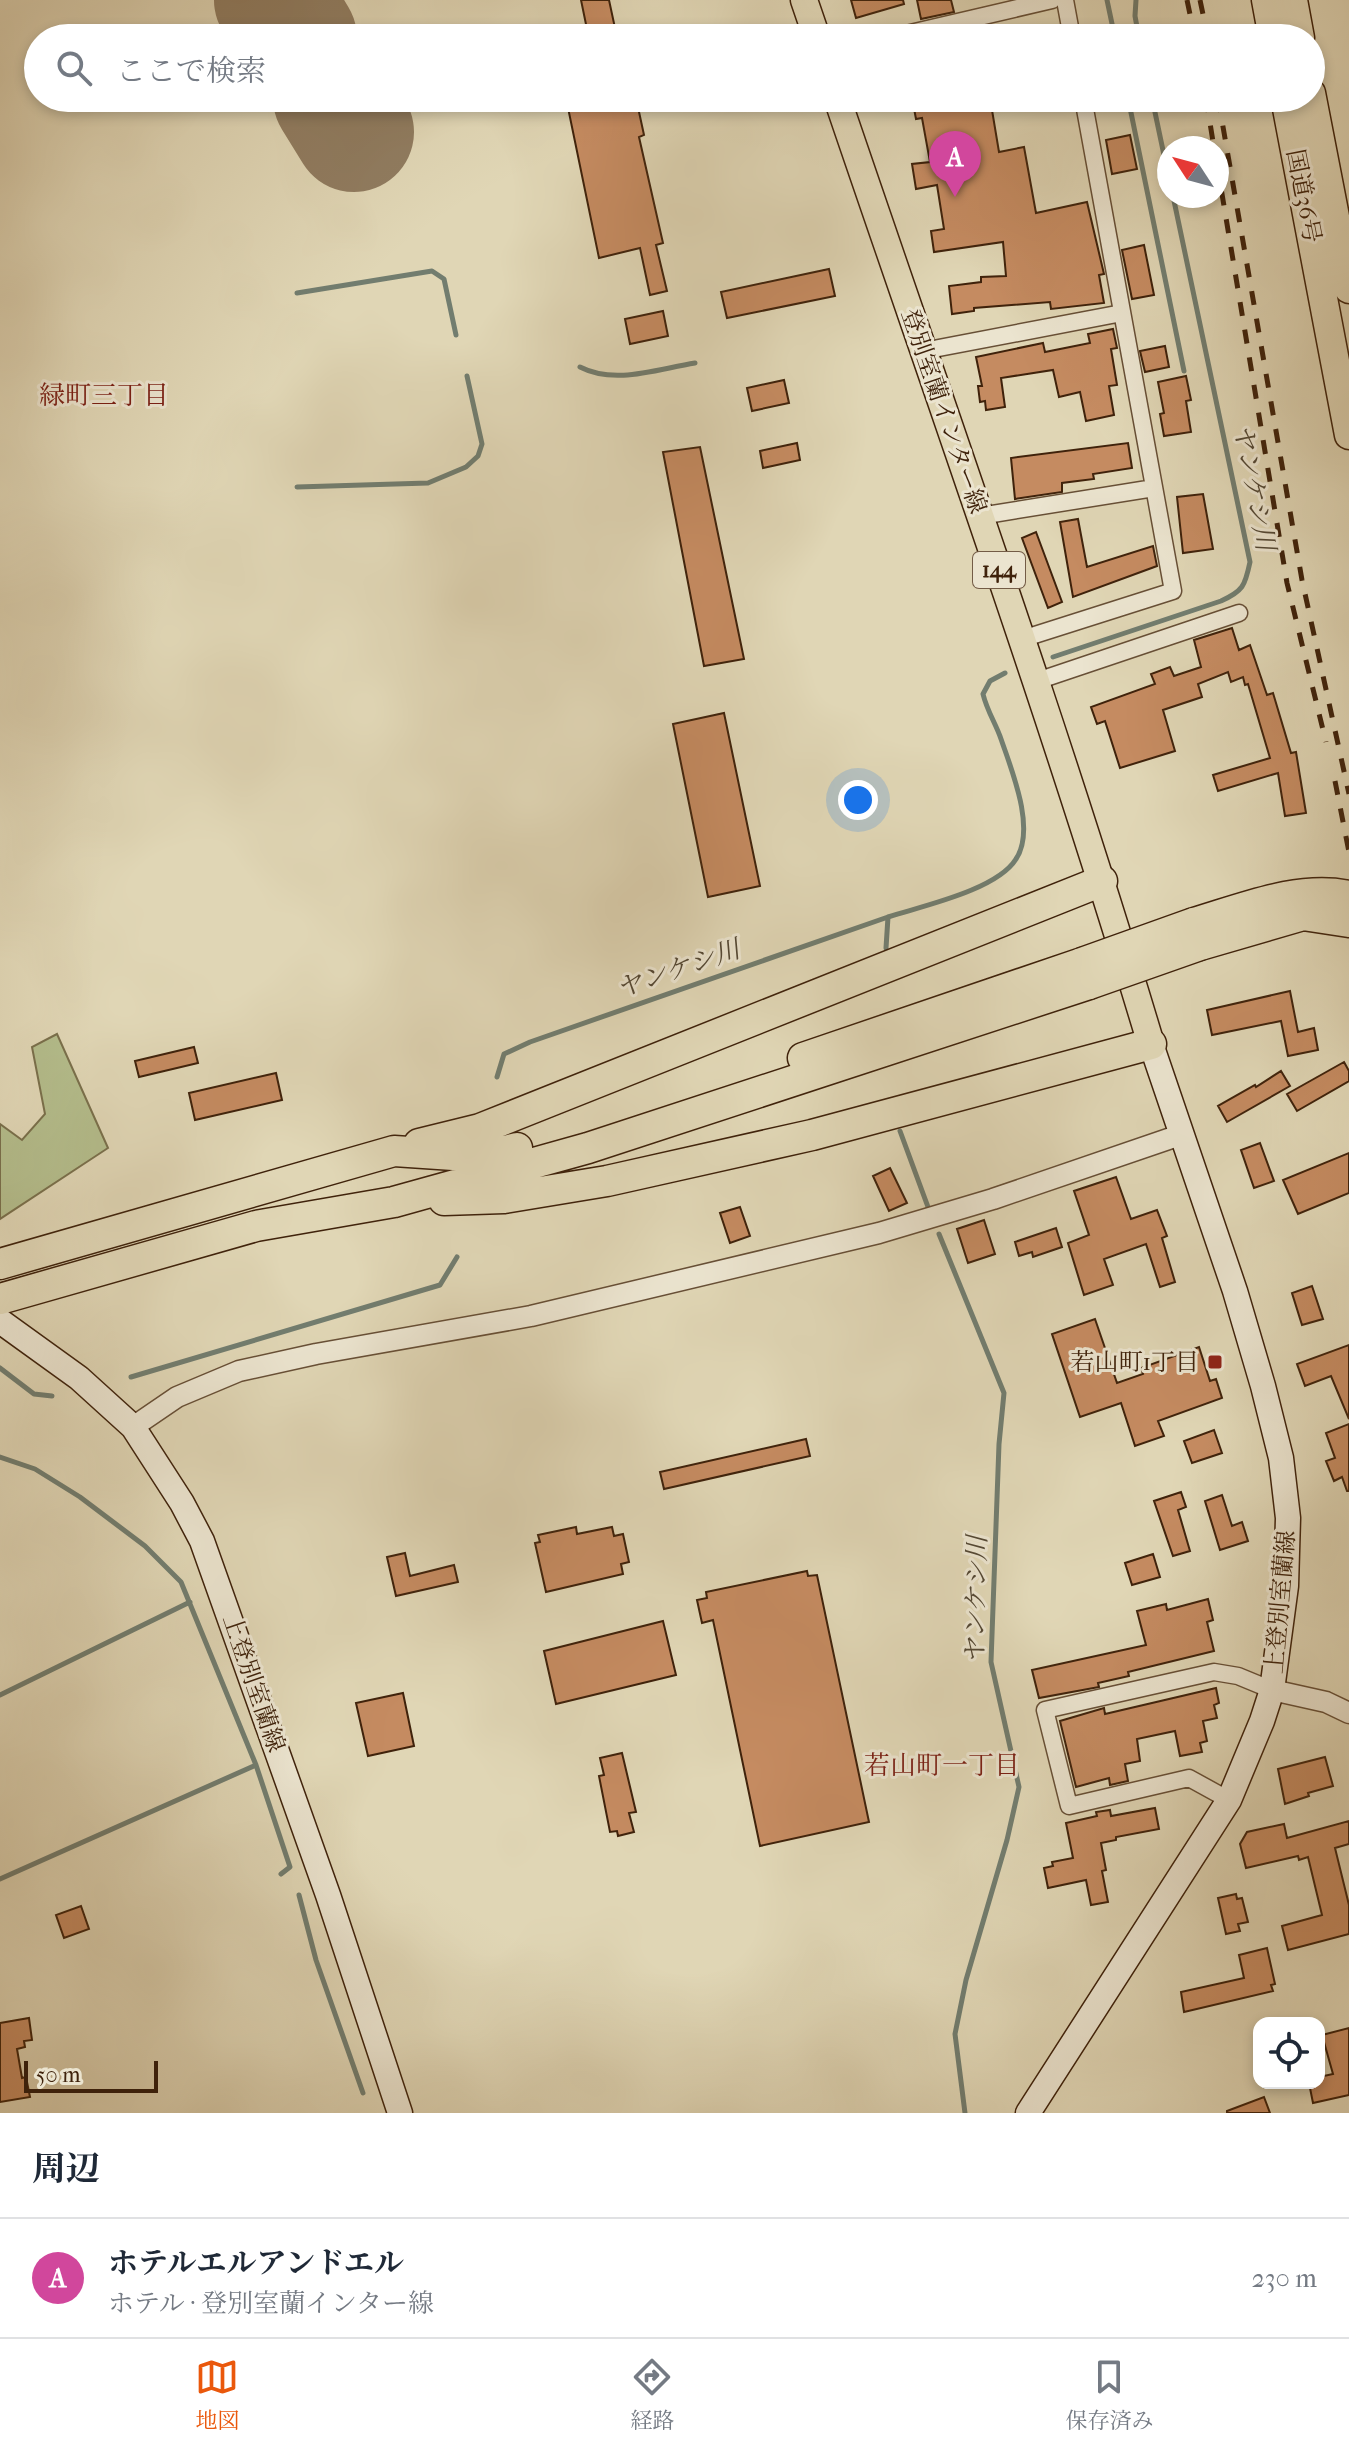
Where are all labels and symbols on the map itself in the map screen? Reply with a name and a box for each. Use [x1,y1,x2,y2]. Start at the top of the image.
pin: A [929,131,981,197]
north arrow [1157,136,1229,208]
street label: 国道36号 [1281,147,1327,245]
street label: 登別室蘭インター線 [896,305,992,517]
district label: 緑町三丁目 [39,380,169,411]
water label: ヤンケシ川 [1227,421,1282,556]
road number: 144 [973,552,1025,588]
your location [838,780,878,820]
water label: ヤンケシ川 [612,932,747,1005]
place label: 若山町1丁目 [1070,1348,1199,1376]
marker: 若山町1丁目 [1206,1353,1224,1371]
street label: 上登別室蘭線 [1260,1529,1300,1675]
water label: ヤンケシ川 [959,1532,993,1665]
street label: 上登別室蘭線 [217,1610,291,1756]
district label: 若山町一丁目 [864,1750,1020,1781]
scale bar [24,2057,158,2093]

